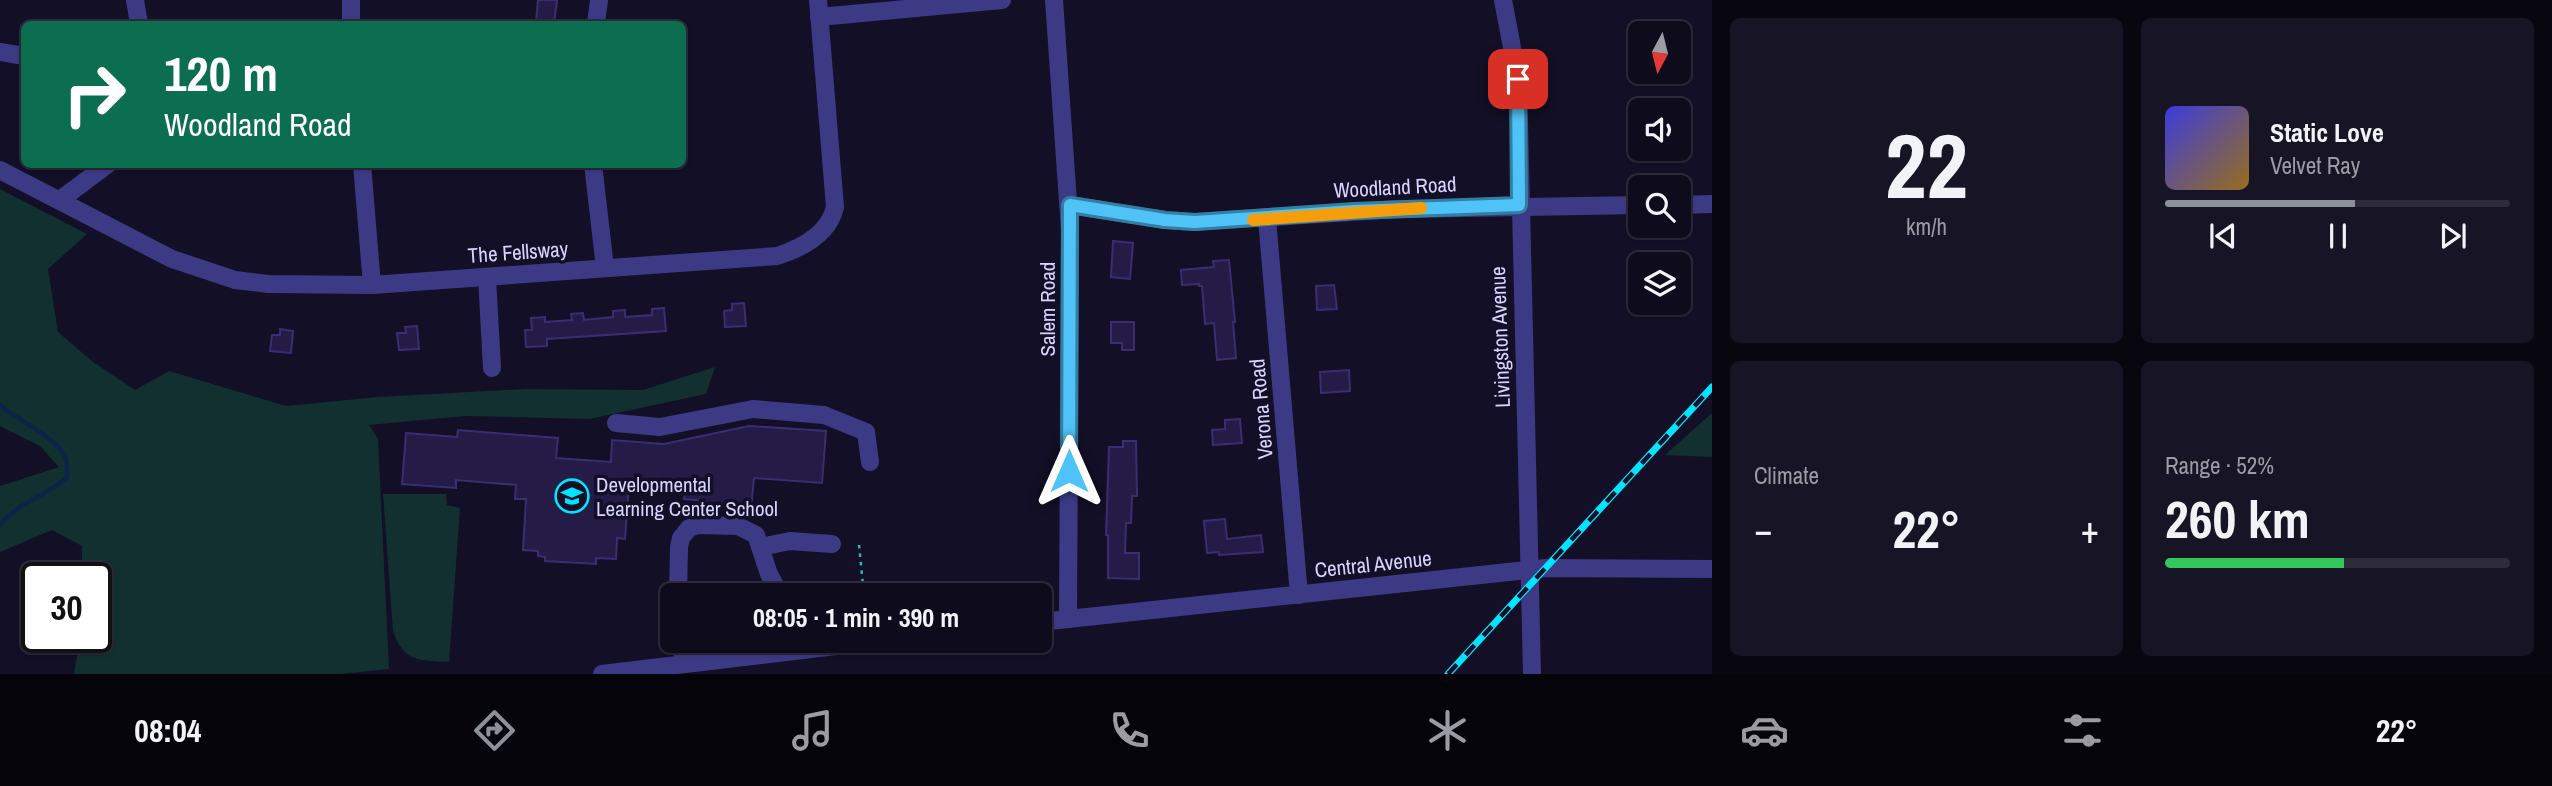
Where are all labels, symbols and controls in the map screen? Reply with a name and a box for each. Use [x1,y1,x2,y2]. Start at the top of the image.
north arrow [1628,21,1690,84]
map controls [1628,21,1691,315]
text: 120 m [164,40,278,106]
icon: right [49,49,140,140]
pin [1488,49,1548,109]
icon: arrive [1499,60,1537,98]
button: sound [1628,98,1691,161]
text: Woodland Road [164,103,352,146]
text: 22 [1885,104,1968,226]
text: Static Love [2270,115,2384,150]
text: Velvet Ray [2270,150,2360,181]
street label: Woodland Road [1333,169,1457,205]
button: search [1628,175,1691,238]
text: km/h [1906,211,1947,242]
icon: previous [2204,217,2242,255]
icon: pause [2319,217,2357,255]
icon: next [2434,217,2472,255]
street label: The Fellsway [467,234,570,270]
button: layers [1628,252,1691,315]
street label: Salem Road [1033,262,1062,356]
street label: Livingston Avenue [1483,266,1517,408]
street label: Verona Road [1242,358,1280,460]
position arrow [1032,434,1106,508]
text: Range · 52% [2165,450,2274,481]
text: Climate [1754,460,1819,491]
place label: Developmental Learning Center School [596,470,778,523]
school or university icon: Developmental Learning Center School [553,477,591,515]
text: 260 km [2165,484,2310,554]
text: 22° [1892,494,1961,564]
text: − [1754,504,1772,555]
text: + [2081,504,2099,555]
street label: Central Avenue [1313,543,1433,585]
speed limit sign: 30 [21,562,112,653]
text: 08:05 · 1 min · 390 m [753,600,959,635]
icon: directions [470,706,519,755]
icon: music [788,706,837,755]
icon: phone [1105,706,1154,755]
icon: climate [1423,706,1472,755]
icon: car [1740,706,1789,755]
icon: filters [2058,706,2107,755]
text: 08:04 [134,709,201,752]
text: 22° [2376,709,2418,752]

